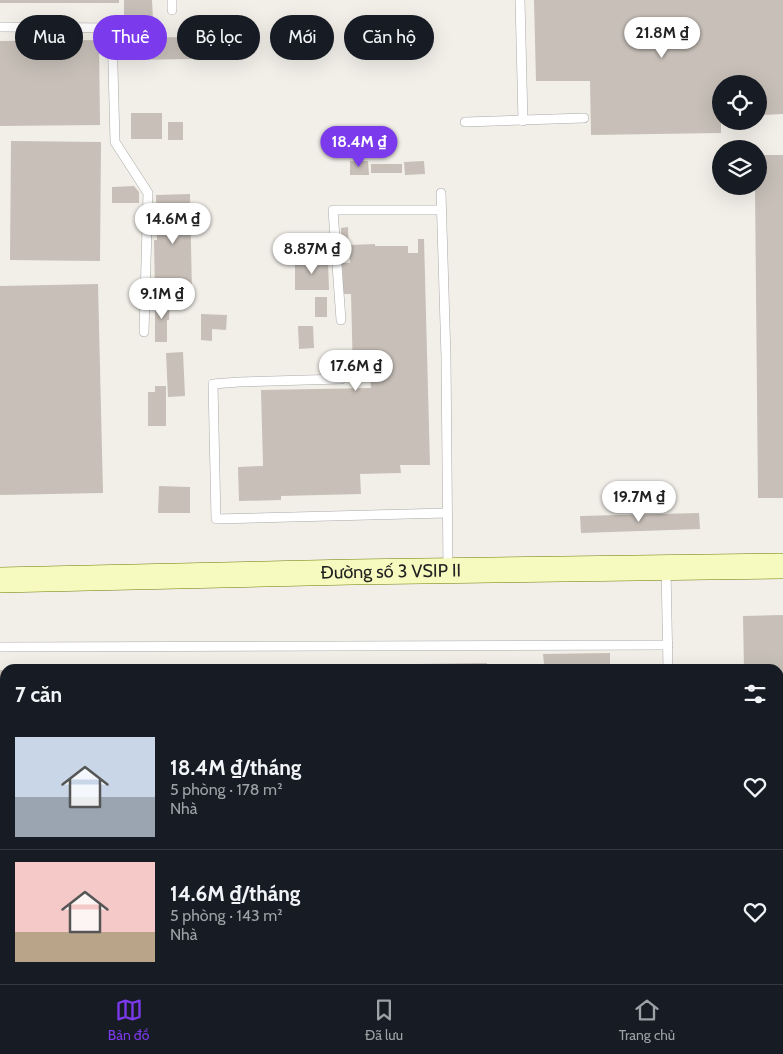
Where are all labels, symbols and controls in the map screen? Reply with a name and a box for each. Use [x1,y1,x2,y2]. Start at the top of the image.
chip: Mua [15,15,83,60]
chip: Thuê [93,15,167,60]
chip: Bộ lọc [177,15,260,60]
chip: Mới [270,15,334,60]
chip: Căn hộ [344,15,434,60]
pin: 21.8M ₫ [616,17,708,59]
text: 21.8M ₫ [635,23,689,42]
map controls [712,75,767,195]
button: locate [712,75,767,130]
pin: 18.4M ₫ [313,126,405,168]
text: 18.4M ₫ [331,132,387,151]
button: layers [712,140,767,195]
pin: 14.6M ₫ [127,202,219,245]
text: 14.6M ₫ [146,209,200,228]
pin: 8.87M ₫ [266,232,358,275]
text: 8.87M ₫ [284,239,340,258]
pin: 9.1M ₫ [121,278,203,320]
text: 9.1M ₫ [140,284,184,303]
pin: 17.6M ₫ [310,350,402,392]
text: 17.6M ₫ [330,356,382,375]
pin: 19.7M ₫ [593,480,685,523]
text: 19.7M ₫ [613,487,665,506]
street label: Đường số 3 VSIP II [320,559,461,584]
icon: filters [741,680,769,708]
text: 7 căn [15,682,62,707]
text: 18.4M ₫/tháng [170,755,301,780]
icon: home [55,757,115,817]
icon: heart [741,773,769,801]
text: 5 phòng · 178 m² [170,780,282,799]
text: Nhà [170,799,197,818]
text: 14.6M ₫/tháng [170,881,300,906]
icon: home [55,882,115,942]
icon: heart [741,898,769,926]
text: 5 phòng · 143 m² [170,906,283,925]
text: Nhà [170,925,197,944]
tab: Bản đồ [108,996,149,1044]
tab: Đã lưu [365,996,403,1044]
tab: Trang chủ [619,996,675,1044]

